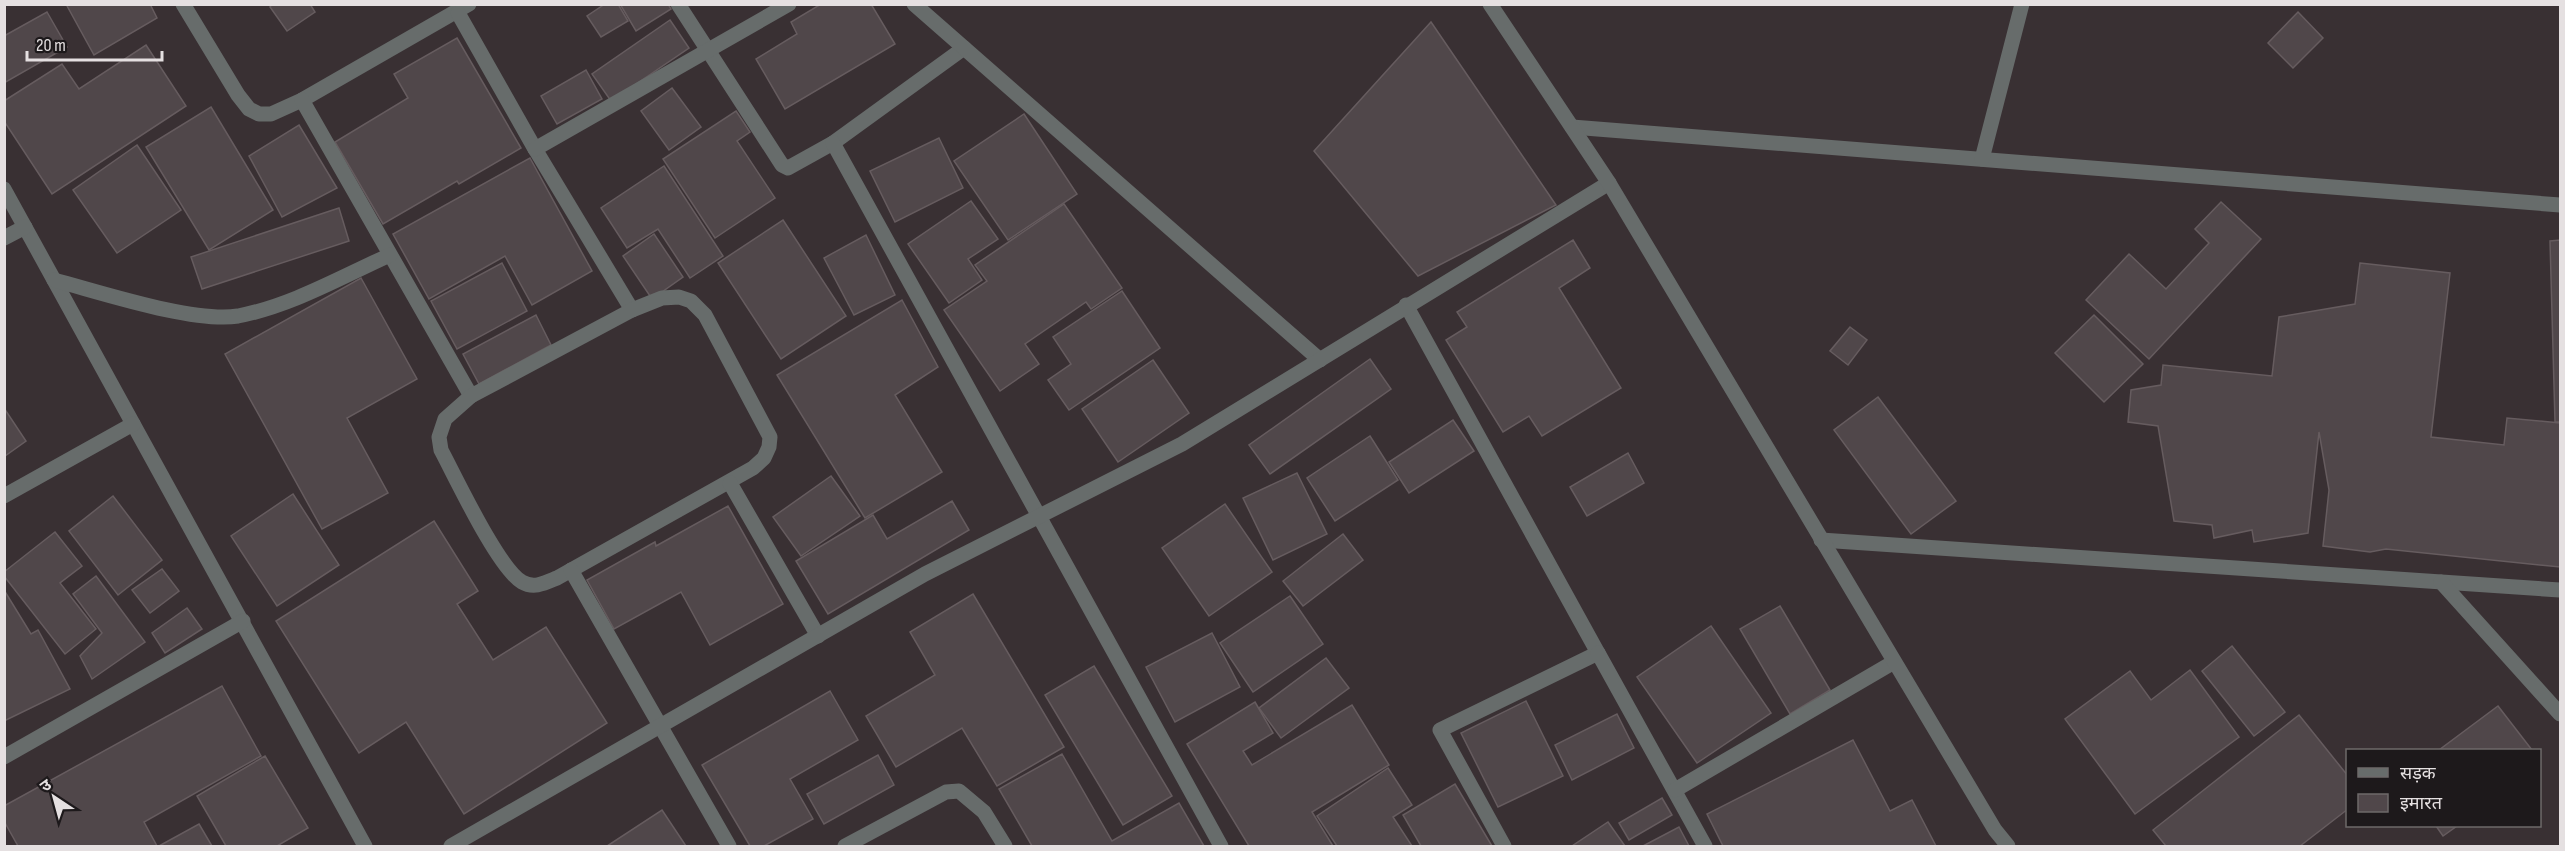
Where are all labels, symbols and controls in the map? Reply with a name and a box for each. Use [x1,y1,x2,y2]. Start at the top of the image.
scale bar [27,24,162,62]
text: 20 m [36,35,66,56]
legend [2346,749,2541,827]
text: सड़क [2400,763,2437,784]
north arrow [24,767,84,827]
text: उ [37,775,56,797]
text: इमारत [2400,793,2443,814]

